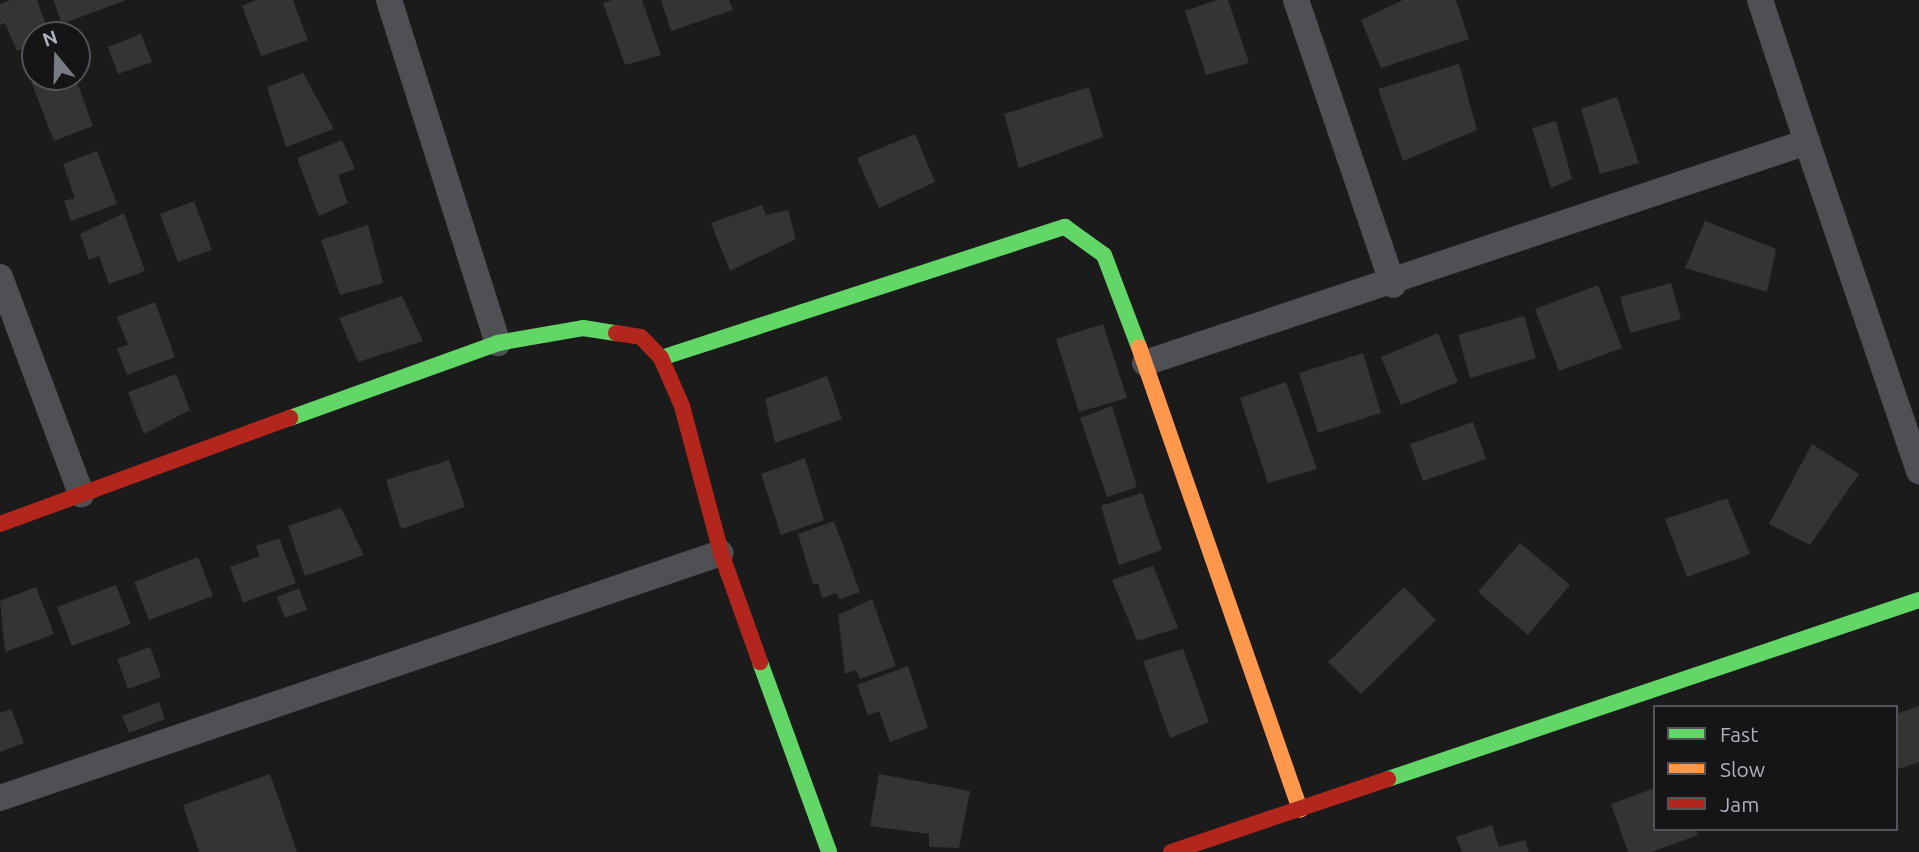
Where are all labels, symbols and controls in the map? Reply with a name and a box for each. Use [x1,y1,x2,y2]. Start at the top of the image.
north arrow [21,21,91,91]
text: N [40,25,60,51]
legend [1653,705,1898,831]
text: Fast [1720,722,1758,746]
text: Slow [1720,757,1765,781]
text: Jam [1720,792,1759,816]

